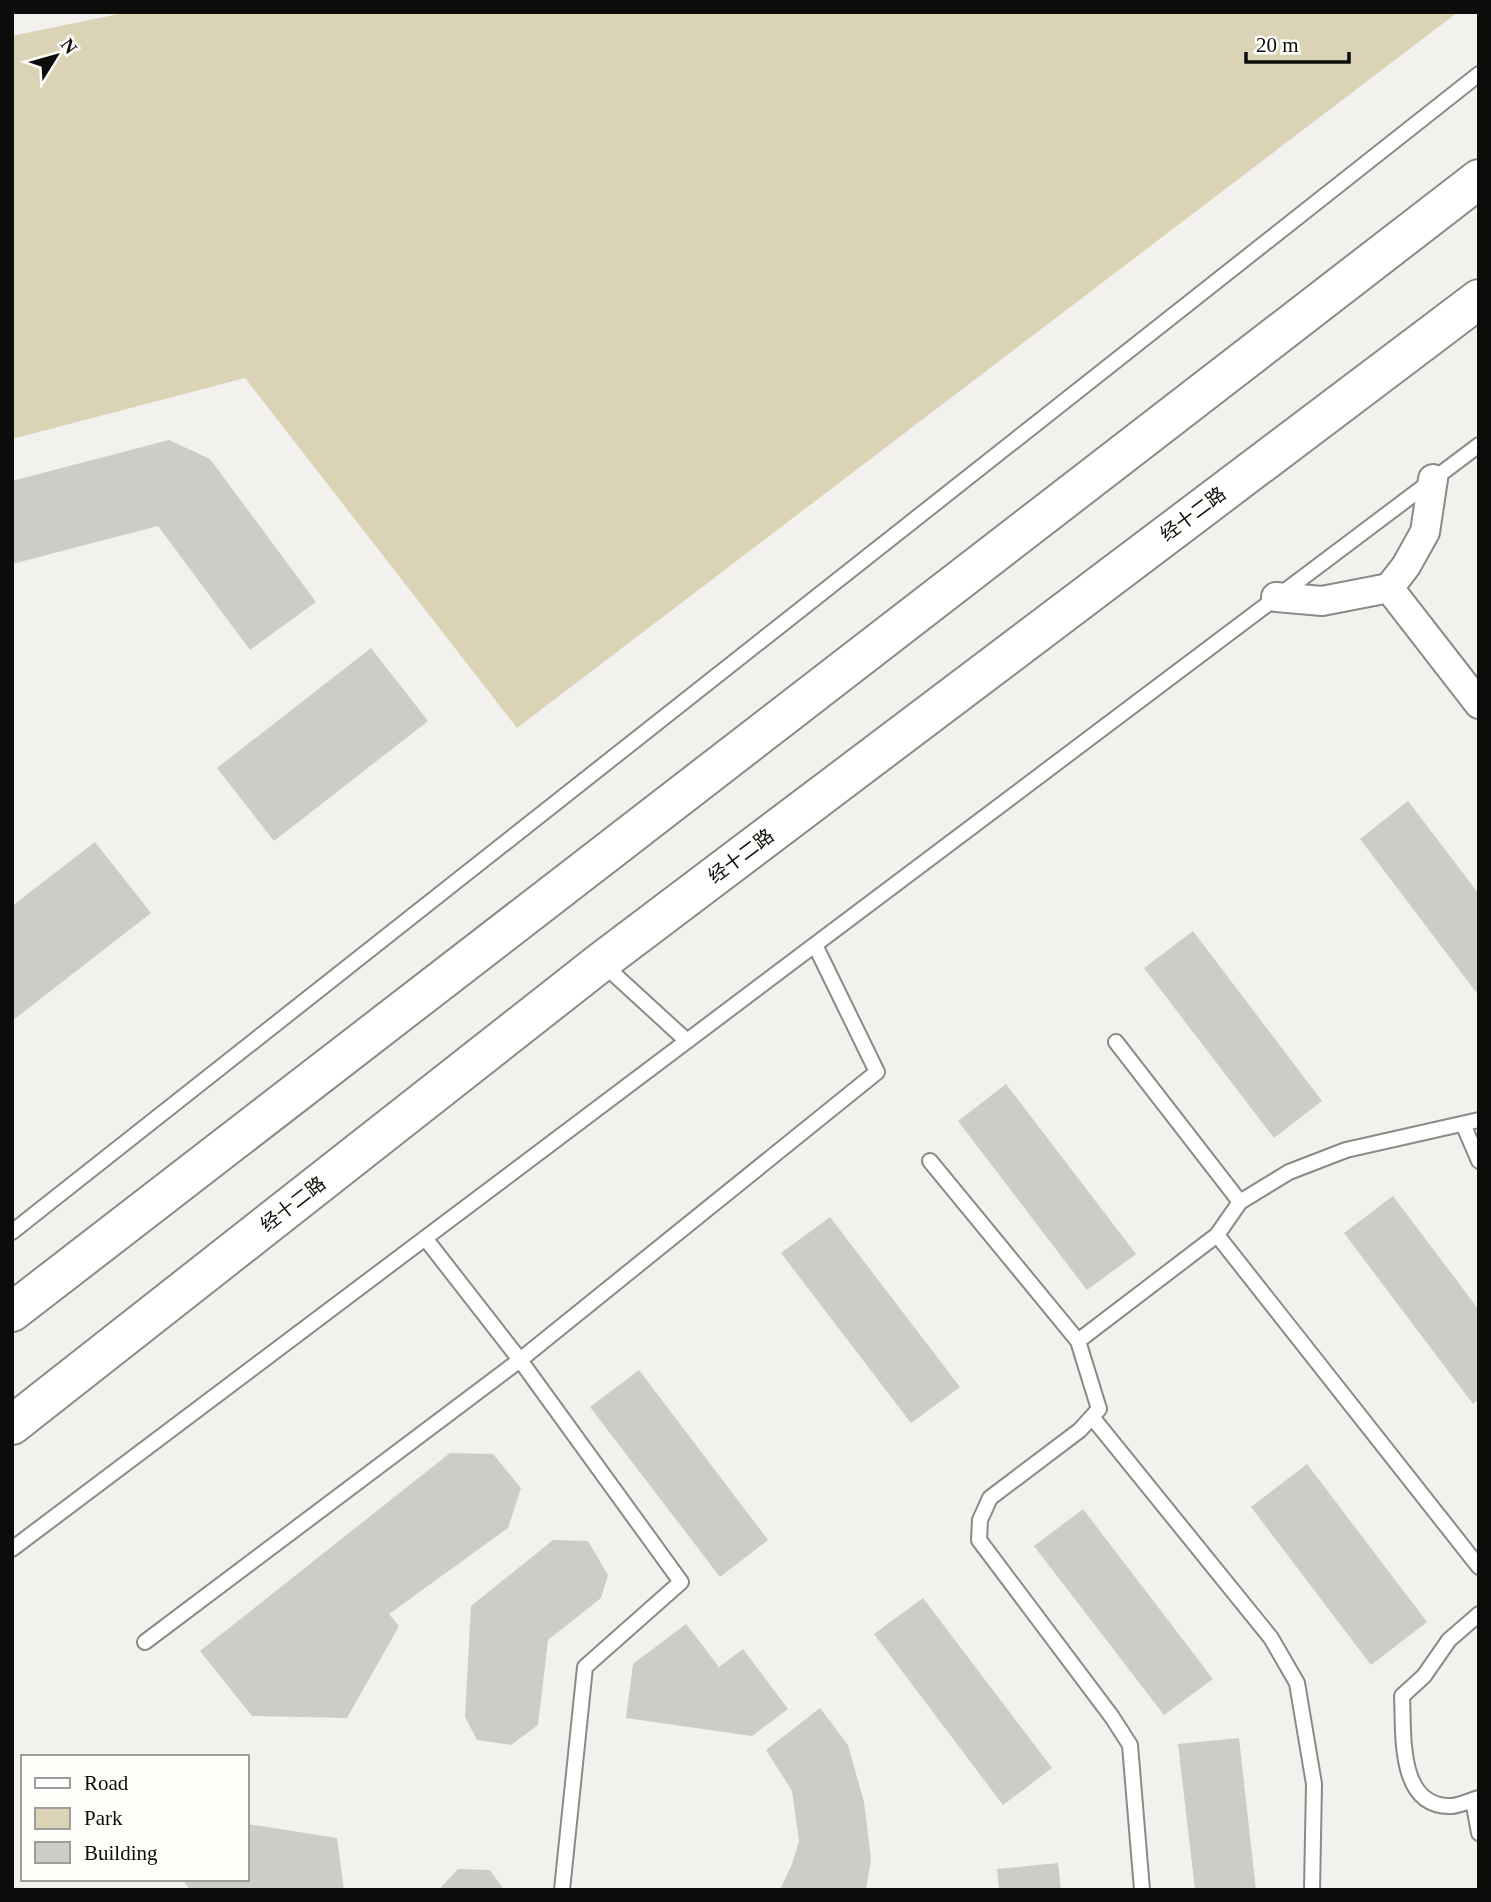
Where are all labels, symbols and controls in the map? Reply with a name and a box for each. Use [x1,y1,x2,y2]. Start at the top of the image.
north arrow [21,21,91,91]
scale bar [1246,21,1349,65]
text: 20 m [1256,33,1299,57]
text: N [57,34,82,58]
street label: 经十二路 [1156,483,1230,545]
street label: 经十二路 [704,825,778,887]
street label: 经十二路 [257,1172,329,1236]
legend [21,1755,248,1881]
text: Road [84,1771,129,1795]
text: Park [84,1806,123,1830]
text: Building [84,1841,158,1865]

